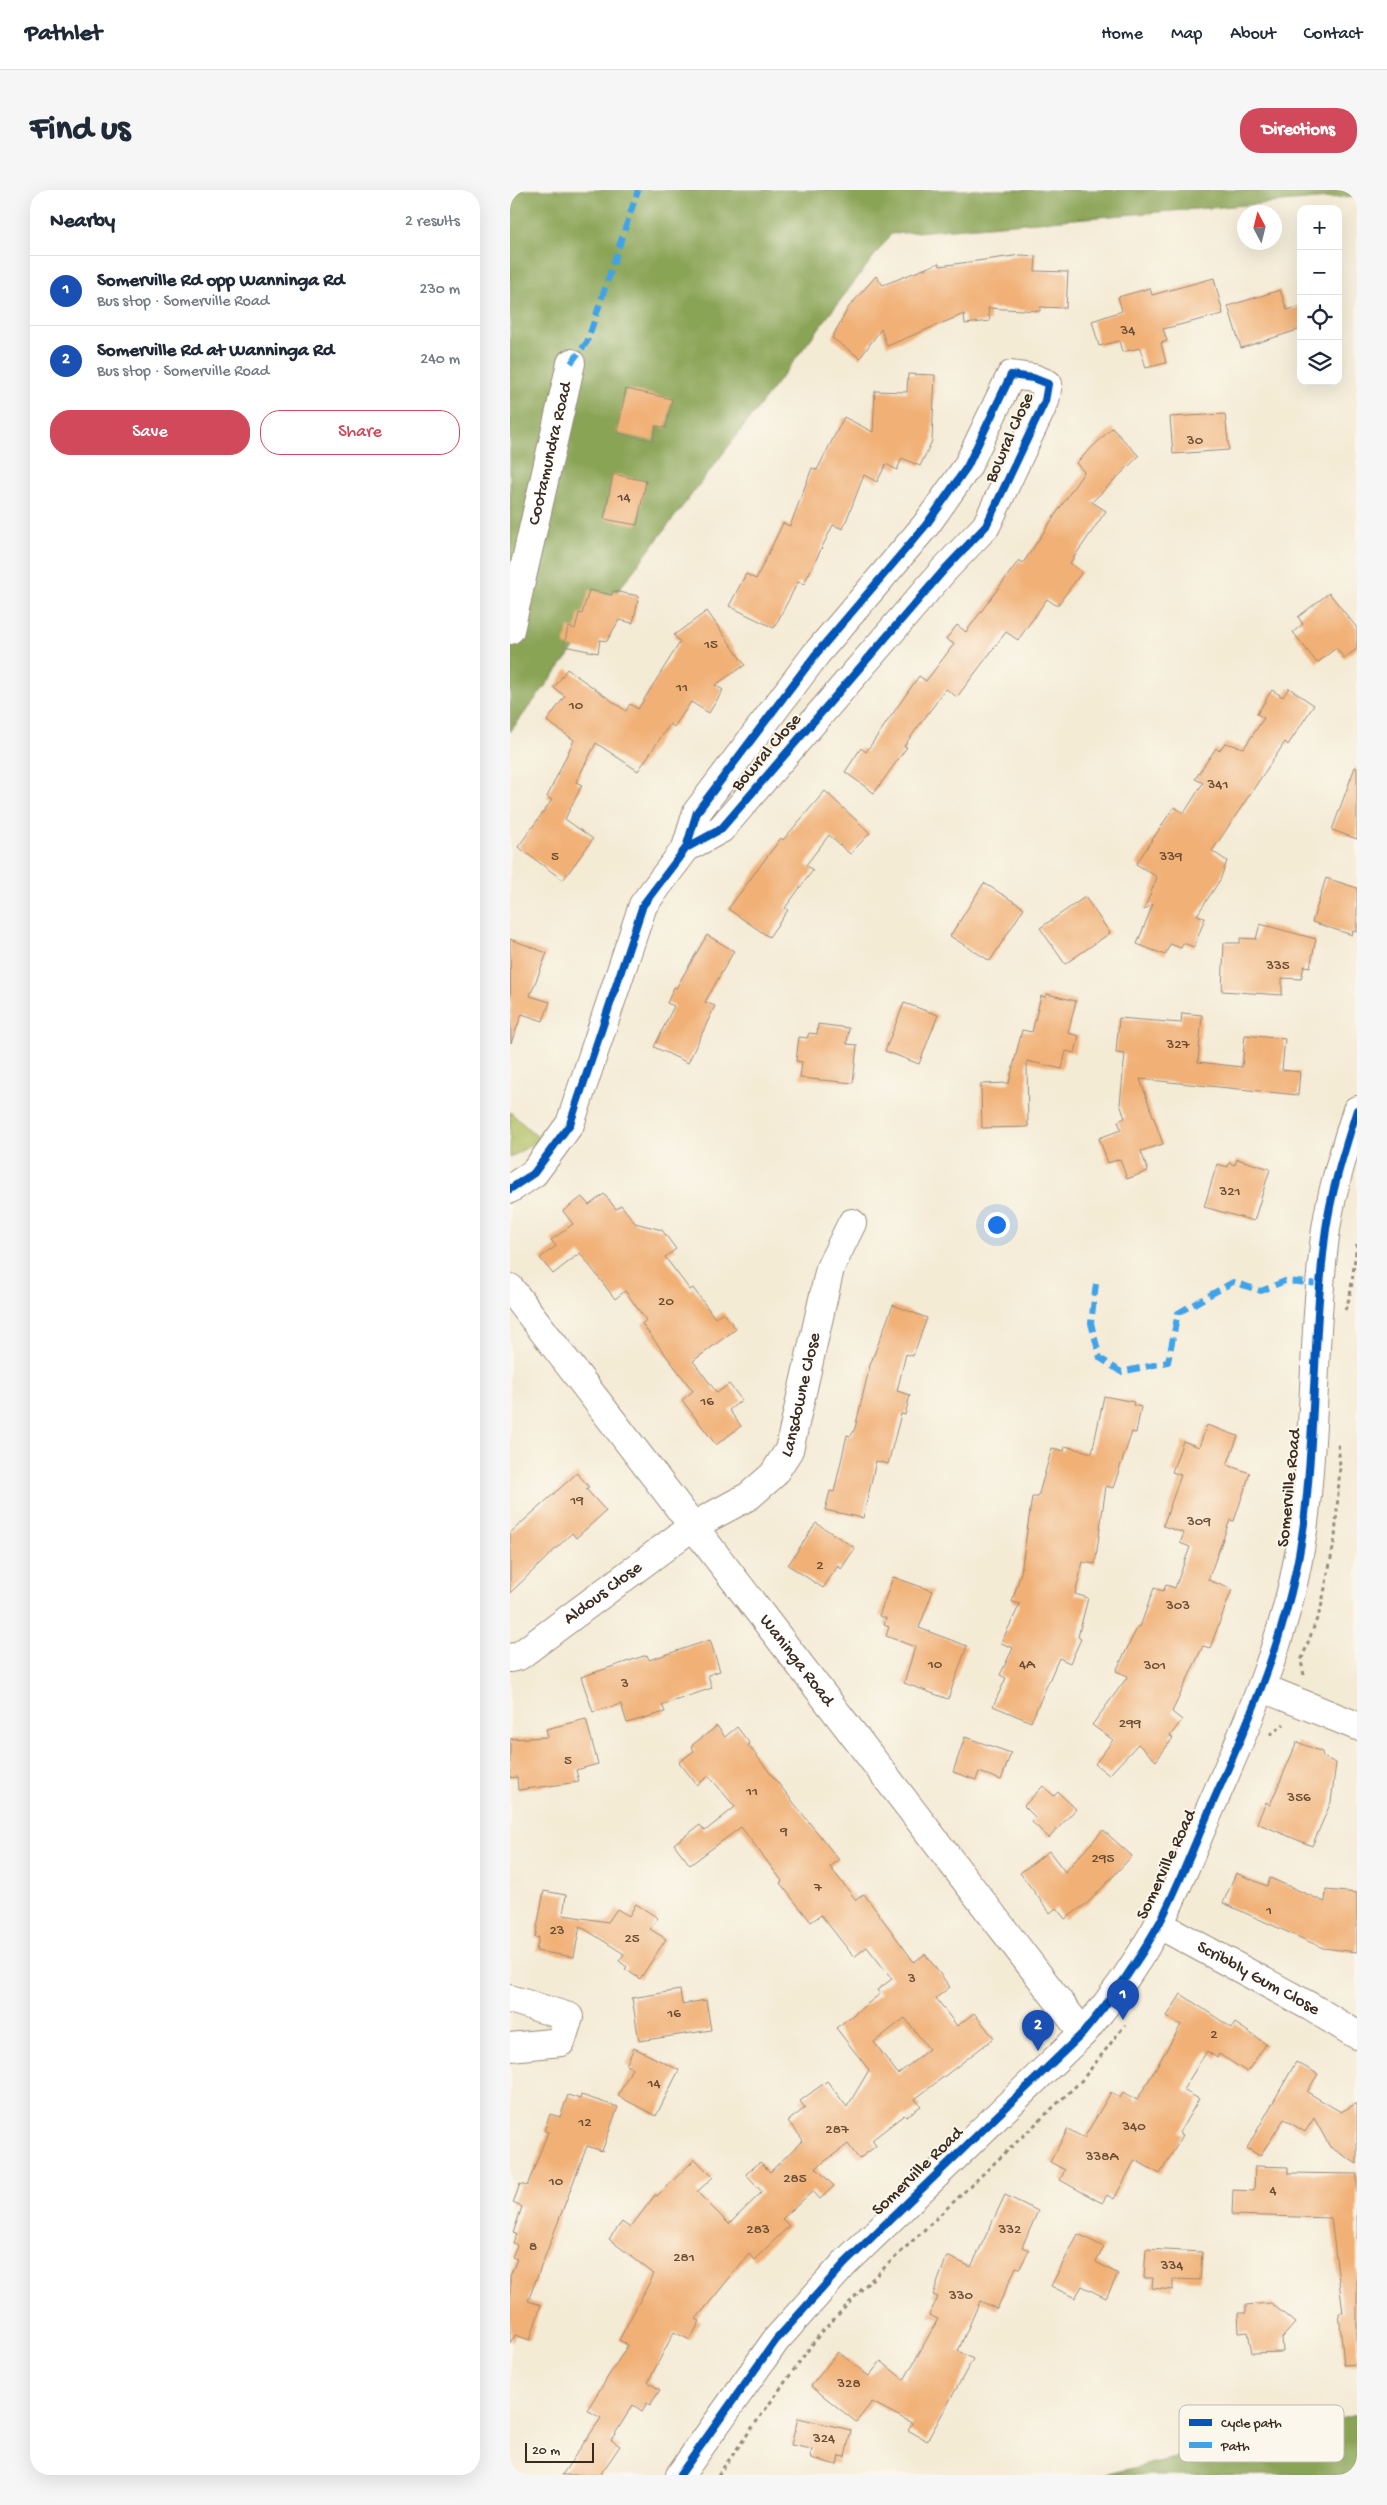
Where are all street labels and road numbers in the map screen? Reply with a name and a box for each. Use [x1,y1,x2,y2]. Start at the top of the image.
street label: Cootamundra Road [524,379,577,527]
street label: Bowral Close [980,389,1039,487]
street label: Bowral Close [727,709,807,797]
street label: Lansdowne Close [776,1330,826,1461]
street label: Somerville Road [1273,1426,1307,1548]
street label: Aldous Close [559,1557,647,1629]
street label: Waninga Road [755,1610,839,1712]
street label: Somerville Road [1132,1805,1202,1923]
street label: Scribbly Gum Close [1193,1937,1324,2021]
street label: Somerville Road [868,2122,969,2221]

